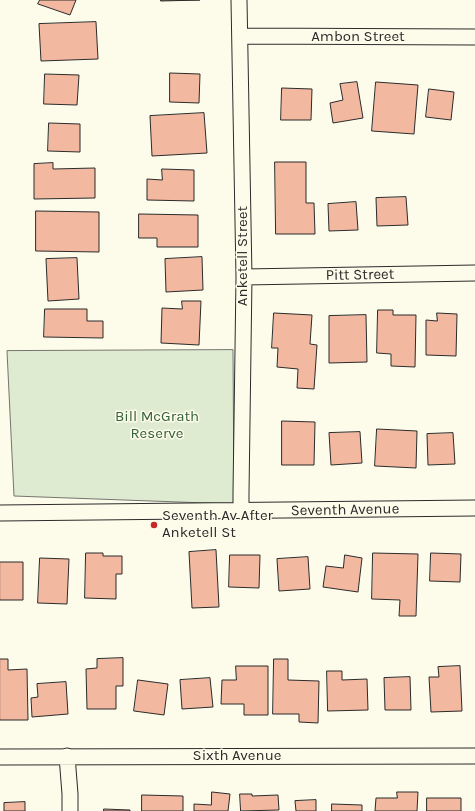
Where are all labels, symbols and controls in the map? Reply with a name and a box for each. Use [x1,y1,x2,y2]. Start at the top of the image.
street label: Ambon Street [311,28,405,46]
street label: Anketell Street [234,206,252,306]
street label: Pitt Street [325,265,395,285]
park label: Bill McGrath Reserve [115,408,199,443]
street label: Seventh Avenue [291,500,399,520]
place label: Seventh Av After Anketell St [162,507,273,542]
marker: Seventh Av After Anketell St [149,520,159,530]
street label: Sixth Avenue [193,747,281,765]

